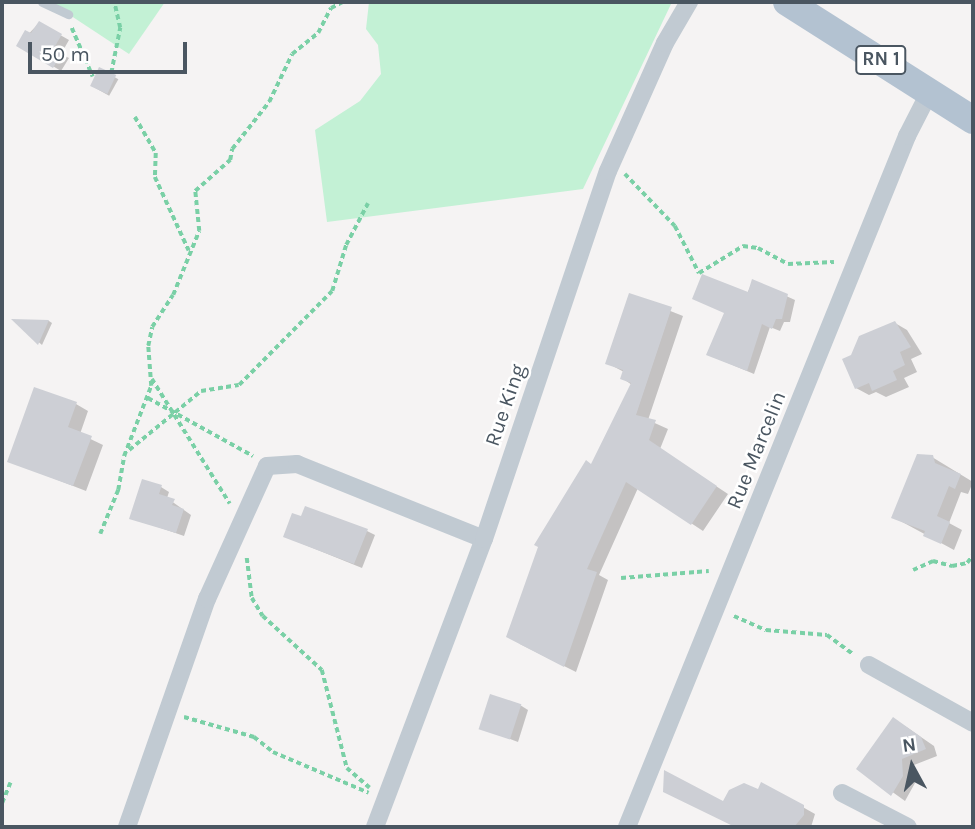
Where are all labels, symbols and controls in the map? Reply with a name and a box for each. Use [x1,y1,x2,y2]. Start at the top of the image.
scale bar [32,28,191,72]
text: 50 m [41,42,90,66]
road number: RN 1 [855,44,907,76]
street label: Rue King [479,361,531,449]
street label: Rue Marcelin [721,387,791,513]
north arrow [877,731,947,801]
text: N [901,733,917,757]

